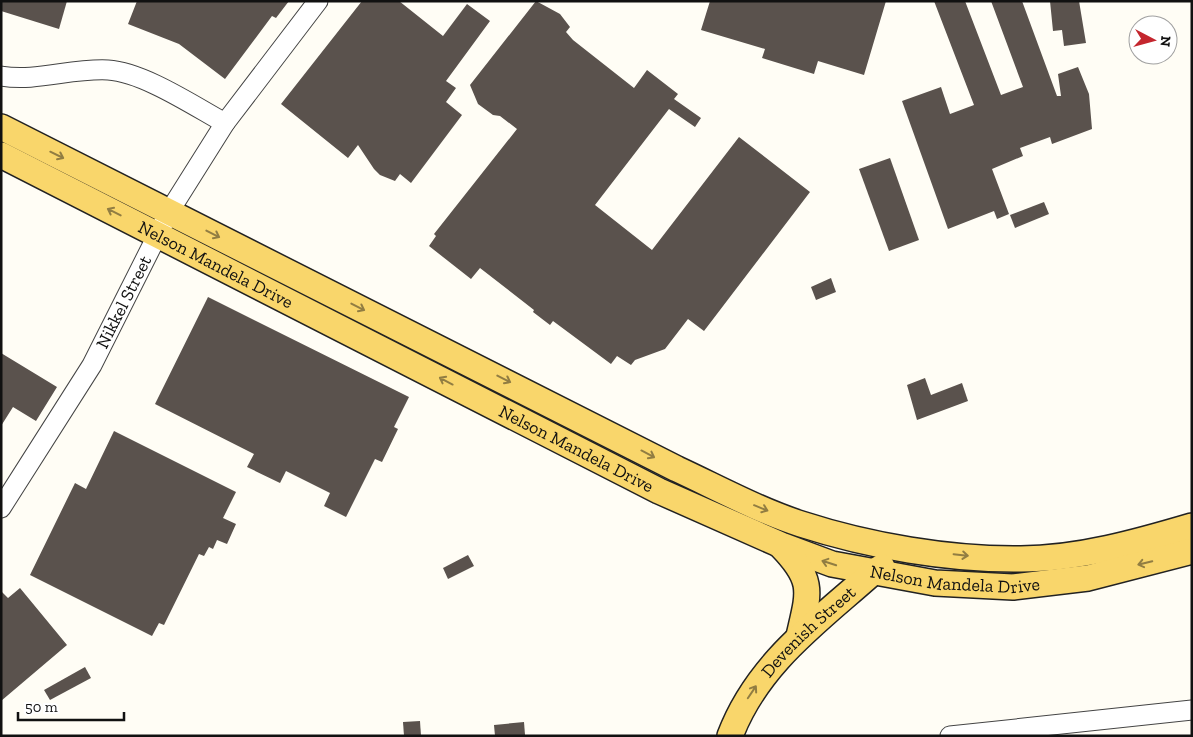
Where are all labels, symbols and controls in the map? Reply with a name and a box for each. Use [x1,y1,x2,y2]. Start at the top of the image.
north arrow [1128,15,1178,65]
text: N [1156,35,1174,48]
one-way arrow [49,151,64,160]
one-way arrow [107,207,122,216]
street label: Nelson Mandela Drive [135,216,297,313]
one-way arrow [205,230,220,239]
street label: Nikkel Street [91,252,156,352]
one-way arrow [350,303,365,312]
one-way arrow [496,375,511,385]
one-way arrow [438,376,453,386]
street label: Nelson Mandela Drive [495,400,657,497]
one-way arrow [640,449,655,459]
one-way arrow [753,504,768,514]
one-way arrow [953,550,969,560]
one-way arrow [821,557,837,567]
one-way arrow [1137,559,1153,568]
street label: Nelson Mandela Drive [868,560,1041,598]
street label: Devenish Street [756,581,860,682]
one-way arrow [747,686,757,700]
scale bar [18,690,124,722]
text: 50 m [25,698,58,716]

